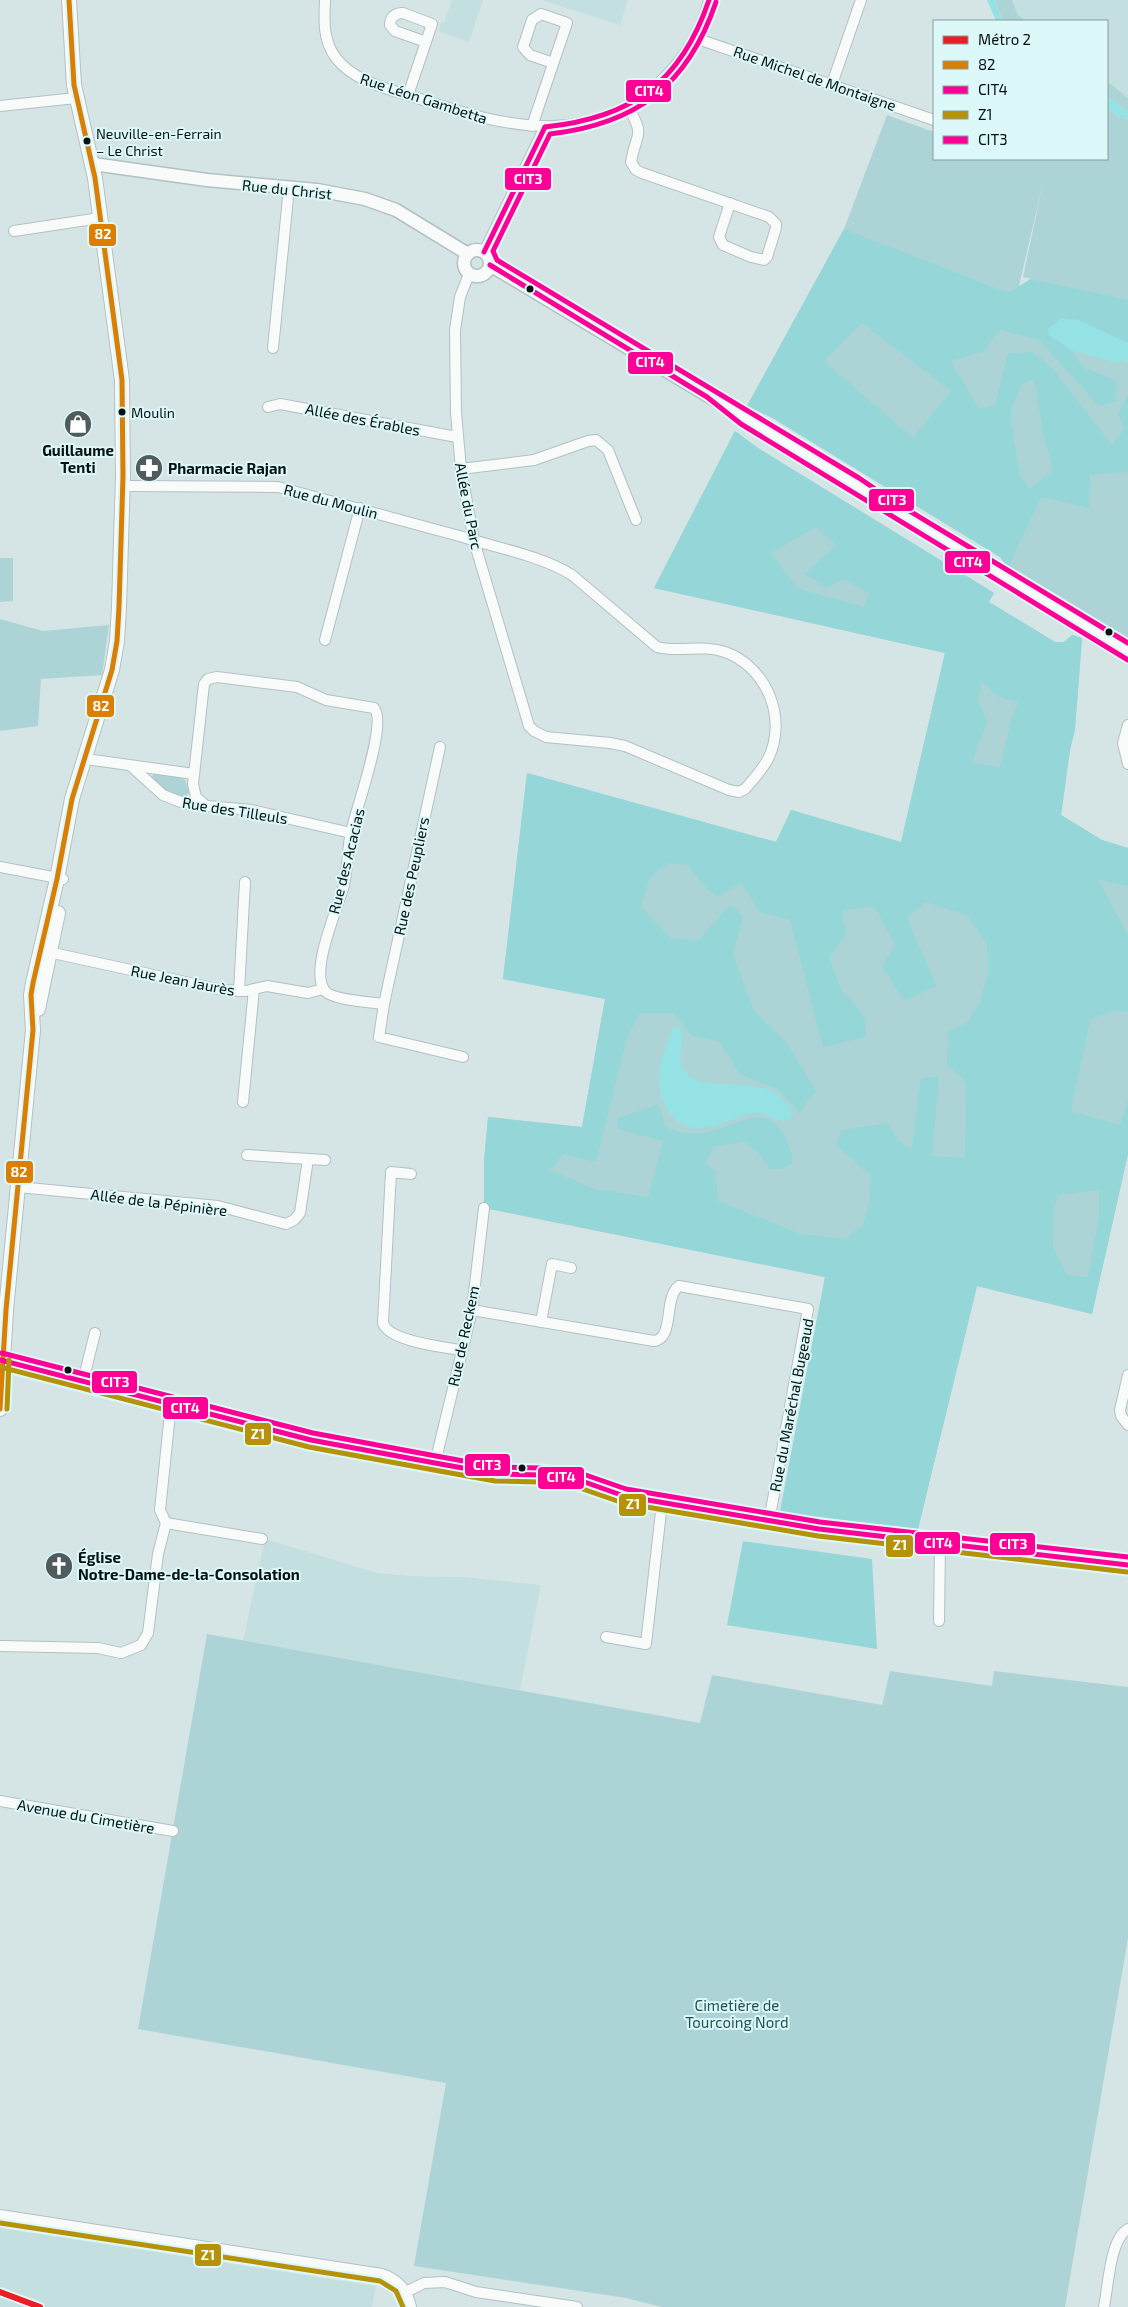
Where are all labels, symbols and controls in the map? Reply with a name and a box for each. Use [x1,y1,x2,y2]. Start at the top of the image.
legend [933,20,1108,160]
text: Métro 2 [978,30,1031,48]
street label: Rue Michel de Montaigne [731,42,899,114]
text: 82 [978,55,996,73]
street label: Rue Léon Gambetta [358,69,490,127]
line badge: CIT4 [625,79,672,103]
text: CIT4 [978,80,1008,98]
text: CIT4 [634,82,664,99]
text: Z1 [978,105,992,123]
place label: Neuville-en-Ferrain – Le Christ [96,125,222,159]
text: CIT3 [978,130,1008,148]
marker: Neuville-en-Ferrain – Le Christ [82,136,92,146]
line badge: CIT3 [504,167,552,191]
text: CIT3 [514,170,542,187]
street label: Rue du Christ [241,175,333,203]
line badge: 82 [88,223,117,247]
text: 82 [95,225,111,242]
unlabelled marker [525,284,535,294]
line badge: CIT4 [627,351,674,375]
text: CIT4 [635,353,665,370]
street label: Allée des Érables [304,399,422,439]
place label: Moulin [131,404,175,421]
marker: Moulin [117,407,127,417]
shop icon: Guillaume Tenti [63,409,93,439]
place label: Guillaume Tenti [42,441,114,476]
pharmacy icon: Pharmacie Rajan [134,453,164,483]
place label: Pharmacie Rajan [168,459,286,477]
street label: Allée du Parc [452,461,486,551]
street label: Rue du Moulin [282,480,380,522]
line badge: CIT3 [868,488,915,512]
text: CIT3 [878,491,906,508]
line badge: CIT4 [944,550,991,574]
text: CIT4 [953,553,983,570]
unlabelled marker [1104,627,1114,637]
line badge: 82 [86,694,115,718]
text: 82 [93,697,109,714]
street label: Rue des Tilleuls [181,793,289,827]
street label: Rue des Acacias [324,806,368,916]
street label: Rue des Peupliers [390,815,432,937]
street label: Rue Jean Jaurès [130,961,236,999]
line badge: 82 [5,1160,34,1184]
text: 82 [11,1163,27,1180]
street label: Allée de la Pépinière [90,1185,228,1219]
street label: Rue de Reckem [444,1284,482,1388]
street label: Rue du Maréchal Bugeaud [765,1317,817,1493]
unlabelled marker [63,1365,73,1375]
line badge: CIT3 [91,1370,138,1394]
text: CIT3 [101,1373,129,1390]
line badge: CIT4 [162,1396,209,1420]
text: CIT4 [170,1399,200,1416]
line badge: Z1 [244,1422,272,1446]
text: Z1 [251,1425,265,1442]
line badge: CIT3 [464,1453,511,1477]
text: CIT3 [473,1456,501,1473]
unlabelled marker [517,1463,527,1473]
line badge: CIT4 [537,1466,585,1490]
text: CIT4 [546,1468,576,1485]
line badge: Z1 [618,1493,647,1517]
text: Z1 [626,1495,640,1512]
line badge: CIT4 [914,1531,961,1555]
line badge: CIT3 [989,1532,1036,1556]
line badge: Z1 [885,1534,914,1558]
text: CIT4 [923,1534,953,1551]
text: CIT3 [999,1535,1027,1552]
text: Z1 [893,1536,907,1553]
place label: Église Notre-Dame-de-la-Consolation [78,1547,300,1583]
church icon: Église Notre-Dame-de-la-Consolation [44,1551,74,1581]
street label: Avenue du Cimetière [16,1795,156,1837]
park label: Cimetière de Tourcoing Nord [685,1996,789,2031]
line badge: Z1 [194,2243,222,2267]
text: Z1 [201,2246,215,2263]

